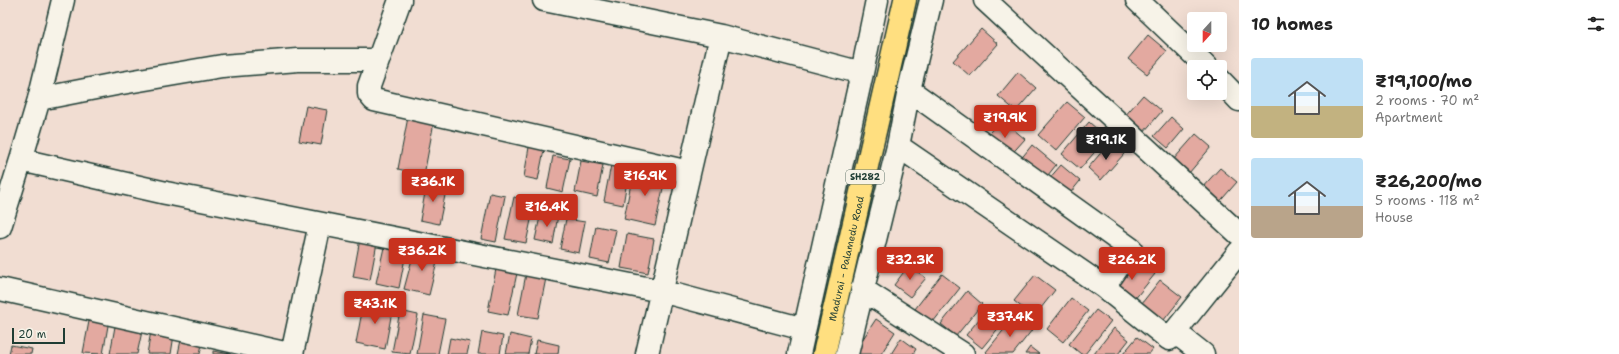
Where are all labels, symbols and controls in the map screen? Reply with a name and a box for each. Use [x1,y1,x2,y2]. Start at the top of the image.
north arrow [1187,12,1227,52]
map controls [1187,12,1227,100]
text: 10 homes [1251,13,1333,35]
icon: filters [1585,13,1607,35]
button: locate [1187,60,1227,100]
text: ₹19,100/mo [1375,70,1472,92]
icon: home [1283,74,1331,122]
text: 2 rooms · 70 m² [1375,92,1479,109]
pin: ₹19.9K [972,105,1038,139]
text: ₹19.9K [983,109,1027,126]
text: Apartment [1375,109,1443,126]
pin: ₹19.1K [1073,127,1139,161]
text: ₹19.1K [1085,131,1127,148]
pin: ₹16.9K [612,163,678,197]
text: ₹16.9K [623,167,667,184]
pin: ₹36.1K [400,169,466,203]
road number: SH282 [846,170,884,184]
text: ₹26,200/mo [1375,170,1482,192]
text: ₹36.1K [411,173,455,190]
icon: home [1283,174,1331,222]
text: 5 rooms · 118 m² [1375,192,1480,209]
pin: ₹16.4K [514,194,580,228]
street label: Madurai - Palamedu Road [826,194,867,322]
text: ₹16.4K [525,198,569,215]
text: House [1375,209,1413,226]
pin: ₹36.2K [389,238,455,272]
text: ₹36.2K [398,242,446,259]
pin: ₹32.3K [877,247,943,281]
pin: ₹26.2K [1099,247,1165,281]
text: ₹32.3K [886,251,934,268]
text: ₹26.2K [1108,251,1156,268]
pin: ₹43.1K [342,291,408,325]
text: ₹43.1K [353,295,397,312]
pin: ₹37.4K [977,304,1043,338]
text: ₹37.4K [987,308,1033,325]
scale bar [12,326,65,345]
text: 20 m [18,327,46,342]

